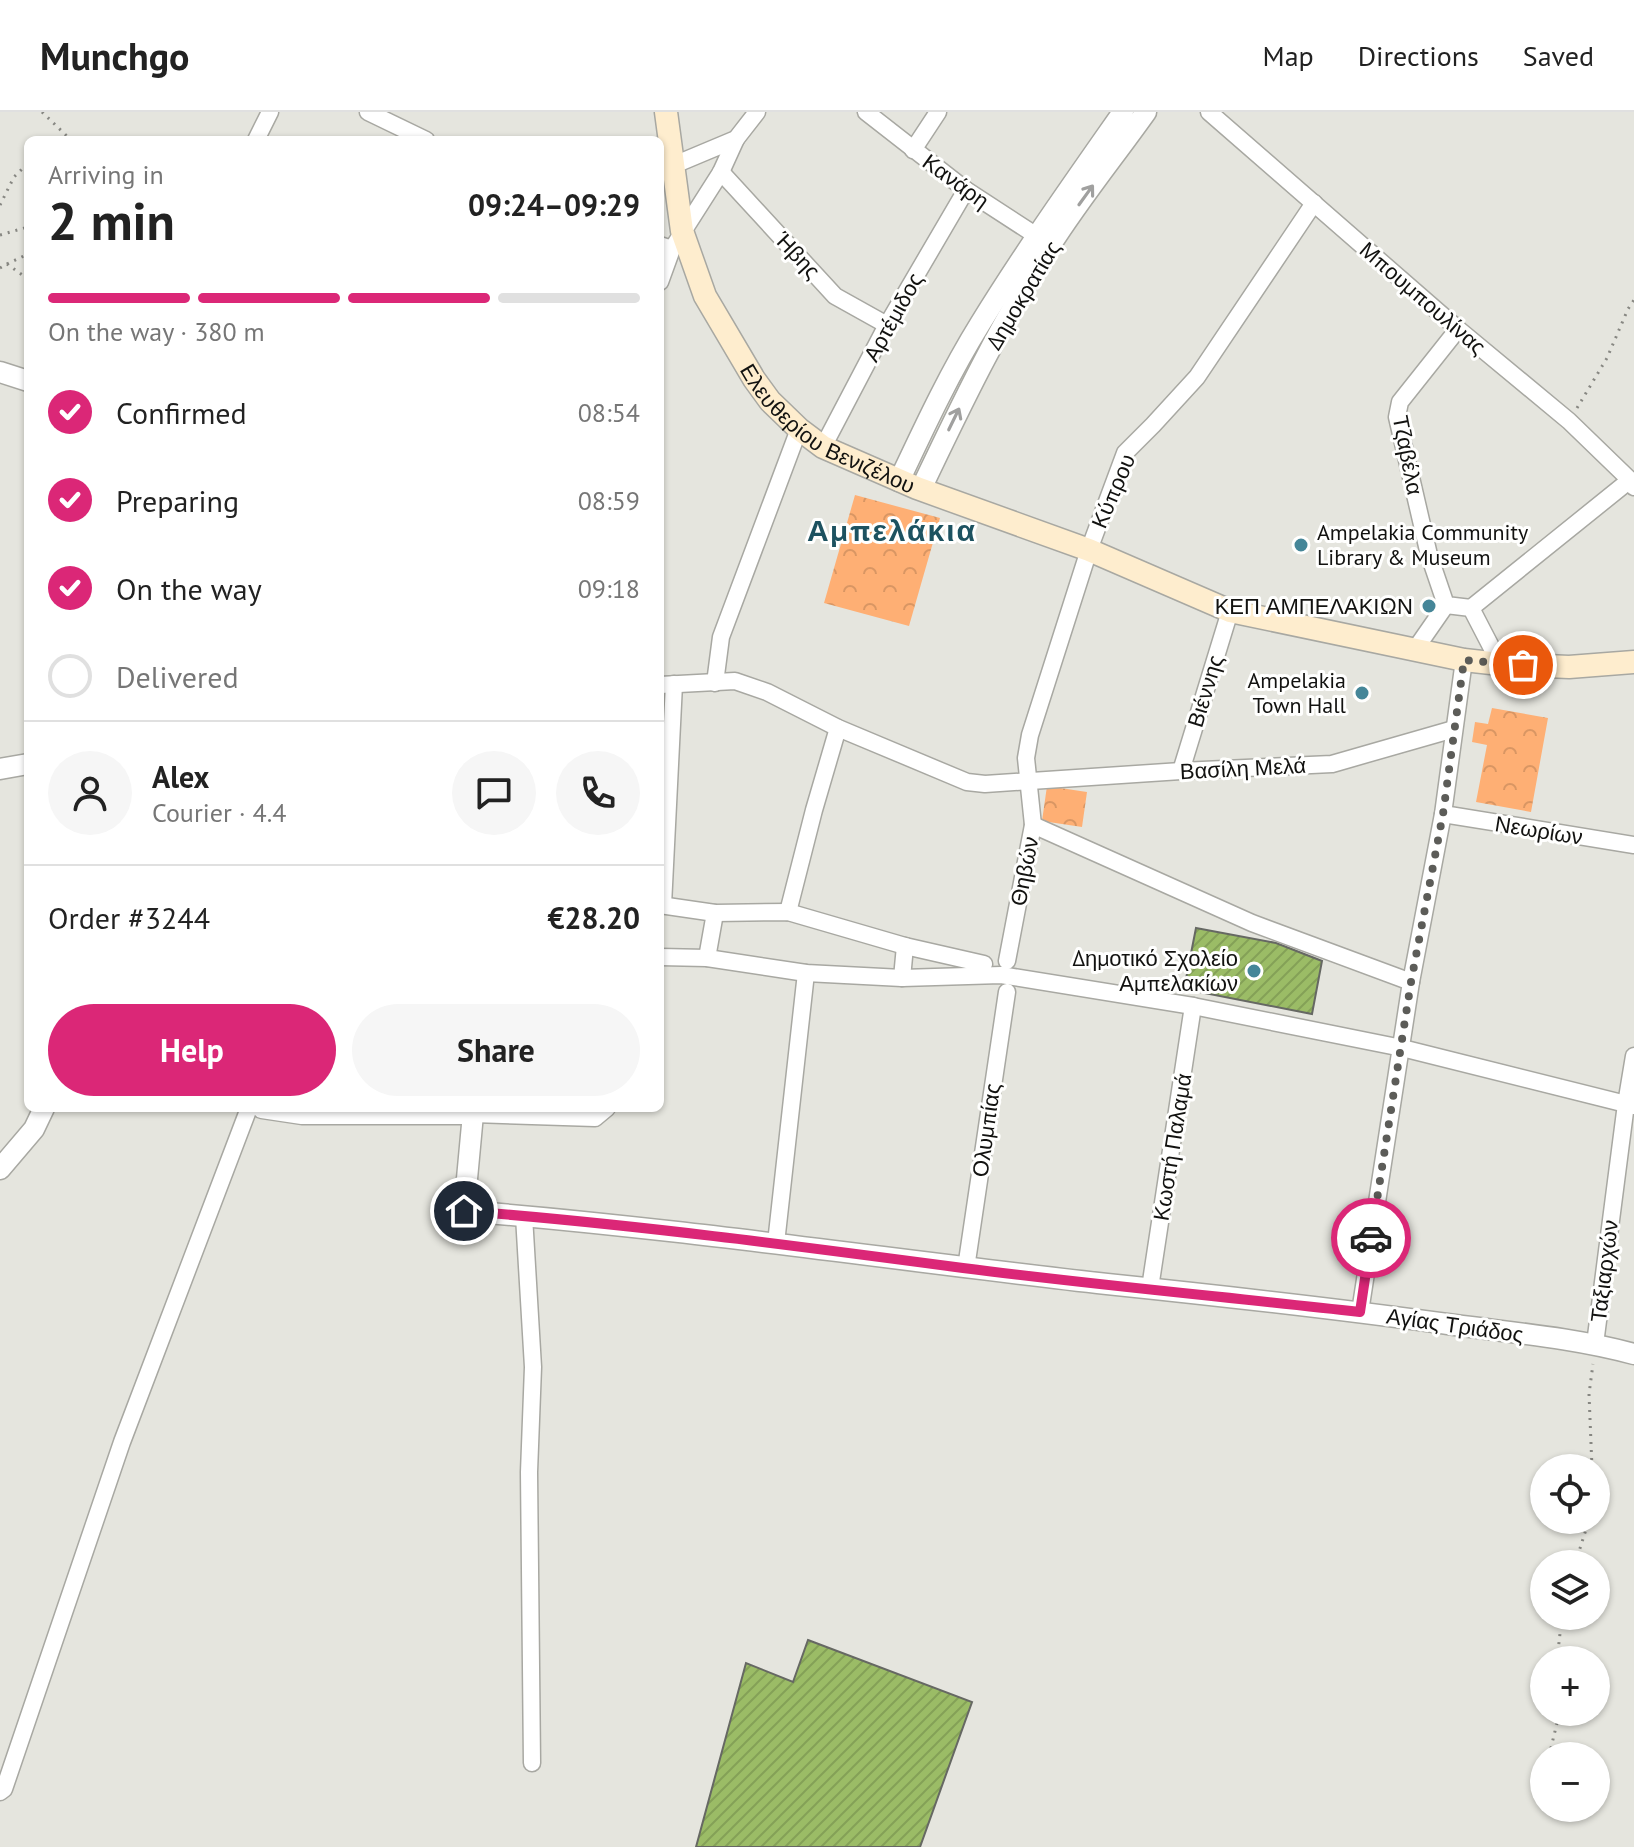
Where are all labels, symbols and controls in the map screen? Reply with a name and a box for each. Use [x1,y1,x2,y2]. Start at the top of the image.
text: Munchgo [40,31,190,80]
text: Map [1263,37,1314,74]
text: Directions [1358,37,1479,74]
text: Saved [1523,37,1594,74]
street label: Κανάρη [917,147,995,215]
text: Arriving in [48,158,164,191]
text: 09:24–09:29 [468,185,640,224]
one-way arrow [1078,185,1094,207]
text: 2 min [48,187,175,254]
street label: Ήβης [769,225,827,284]
street label: Δημοκρατίας [980,235,1066,355]
street label: Μπουμπουλίνας [1354,235,1492,361]
street label: Αρτέμιδος [857,268,929,366]
text: On the way · 380 m [48,315,265,348]
street label: Ελευθερίου Βενιζέλου [734,359,919,499]
icon: check [48,390,92,434]
text: Confirmed [116,393,247,432]
text: 08:54 [578,396,640,429]
one-way arrow [947,407,962,431]
street label: Τζαβέλα [1387,413,1429,497]
street label: Κύπρου [1085,450,1141,532]
icon: check [48,478,92,522]
text: Preparing [116,481,239,520]
text: 08:59 [578,484,640,517]
district label: Αμπελάκια [807,510,977,549]
place label: Ampelakia Community Library & Museum [1317,518,1529,571]
marker: Ampelakia Community Library & Museum [1292,536,1310,554]
icon: check [48,566,92,610]
text: On the way [116,569,262,608]
text: 09:18 [578,572,640,605]
place label: ΚΕΠ ΑΜΠΕΛΑΚΙΩΝ [1215,592,1413,620]
marker: ΚΕΠ ΑΜΠΕΛΑΚΙΩΝ [1420,597,1438,615]
pin [1489,631,1557,699]
icon: bag [1501,643,1545,687]
street label: Βιέννης [1181,651,1229,731]
text: Delivered [116,657,239,696]
place label: Ampelakia Town Hall [1248,666,1347,719]
marker: Ampelakia Town Hall [1353,684,1371,702]
button: person [48,751,132,835]
button: chat [452,751,536,835]
button: phone [556,751,640,835]
street label: Βασίλη Μελά [1179,751,1307,785]
text: Alex [152,757,209,796]
text: Courier · 4.4 [152,796,286,829]
street label: Νεωρίων [1493,809,1585,851]
street label: Θηβών [1004,834,1044,908]
text: Order #3244 [48,898,210,937]
text: €28.20 [548,898,640,937]
place label: Δημοτικό Σχολείο Αμπελακίων [1072,944,1238,997]
marker: Δημοτικό Σχολείο Αμπελακίων [1245,962,1263,980]
button: Help [48,1004,336,1096]
button: Share [352,1004,640,1096]
street label: Κωστή Παλαμά [1147,1071,1198,1223]
street label: Ολυμπίας [966,1081,1006,1179]
pin [430,1177,498,1245]
icon: home [442,1189,486,1233]
courier [1331,1198,1411,1278]
icon: car [1349,1216,1393,1260]
street label: Ταξιαρχών [1584,1218,1624,1324]
street label: Αγίας Τριάδος [1385,1302,1525,1348]
map controls [1530,1454,1610,1822]
button: locate [1530,1454,1610,1534]
button: layers [1530,1550,1610,1630]
button: + [1530,1646,1610,1726]
button: − [1530,1742,1610,1822]

